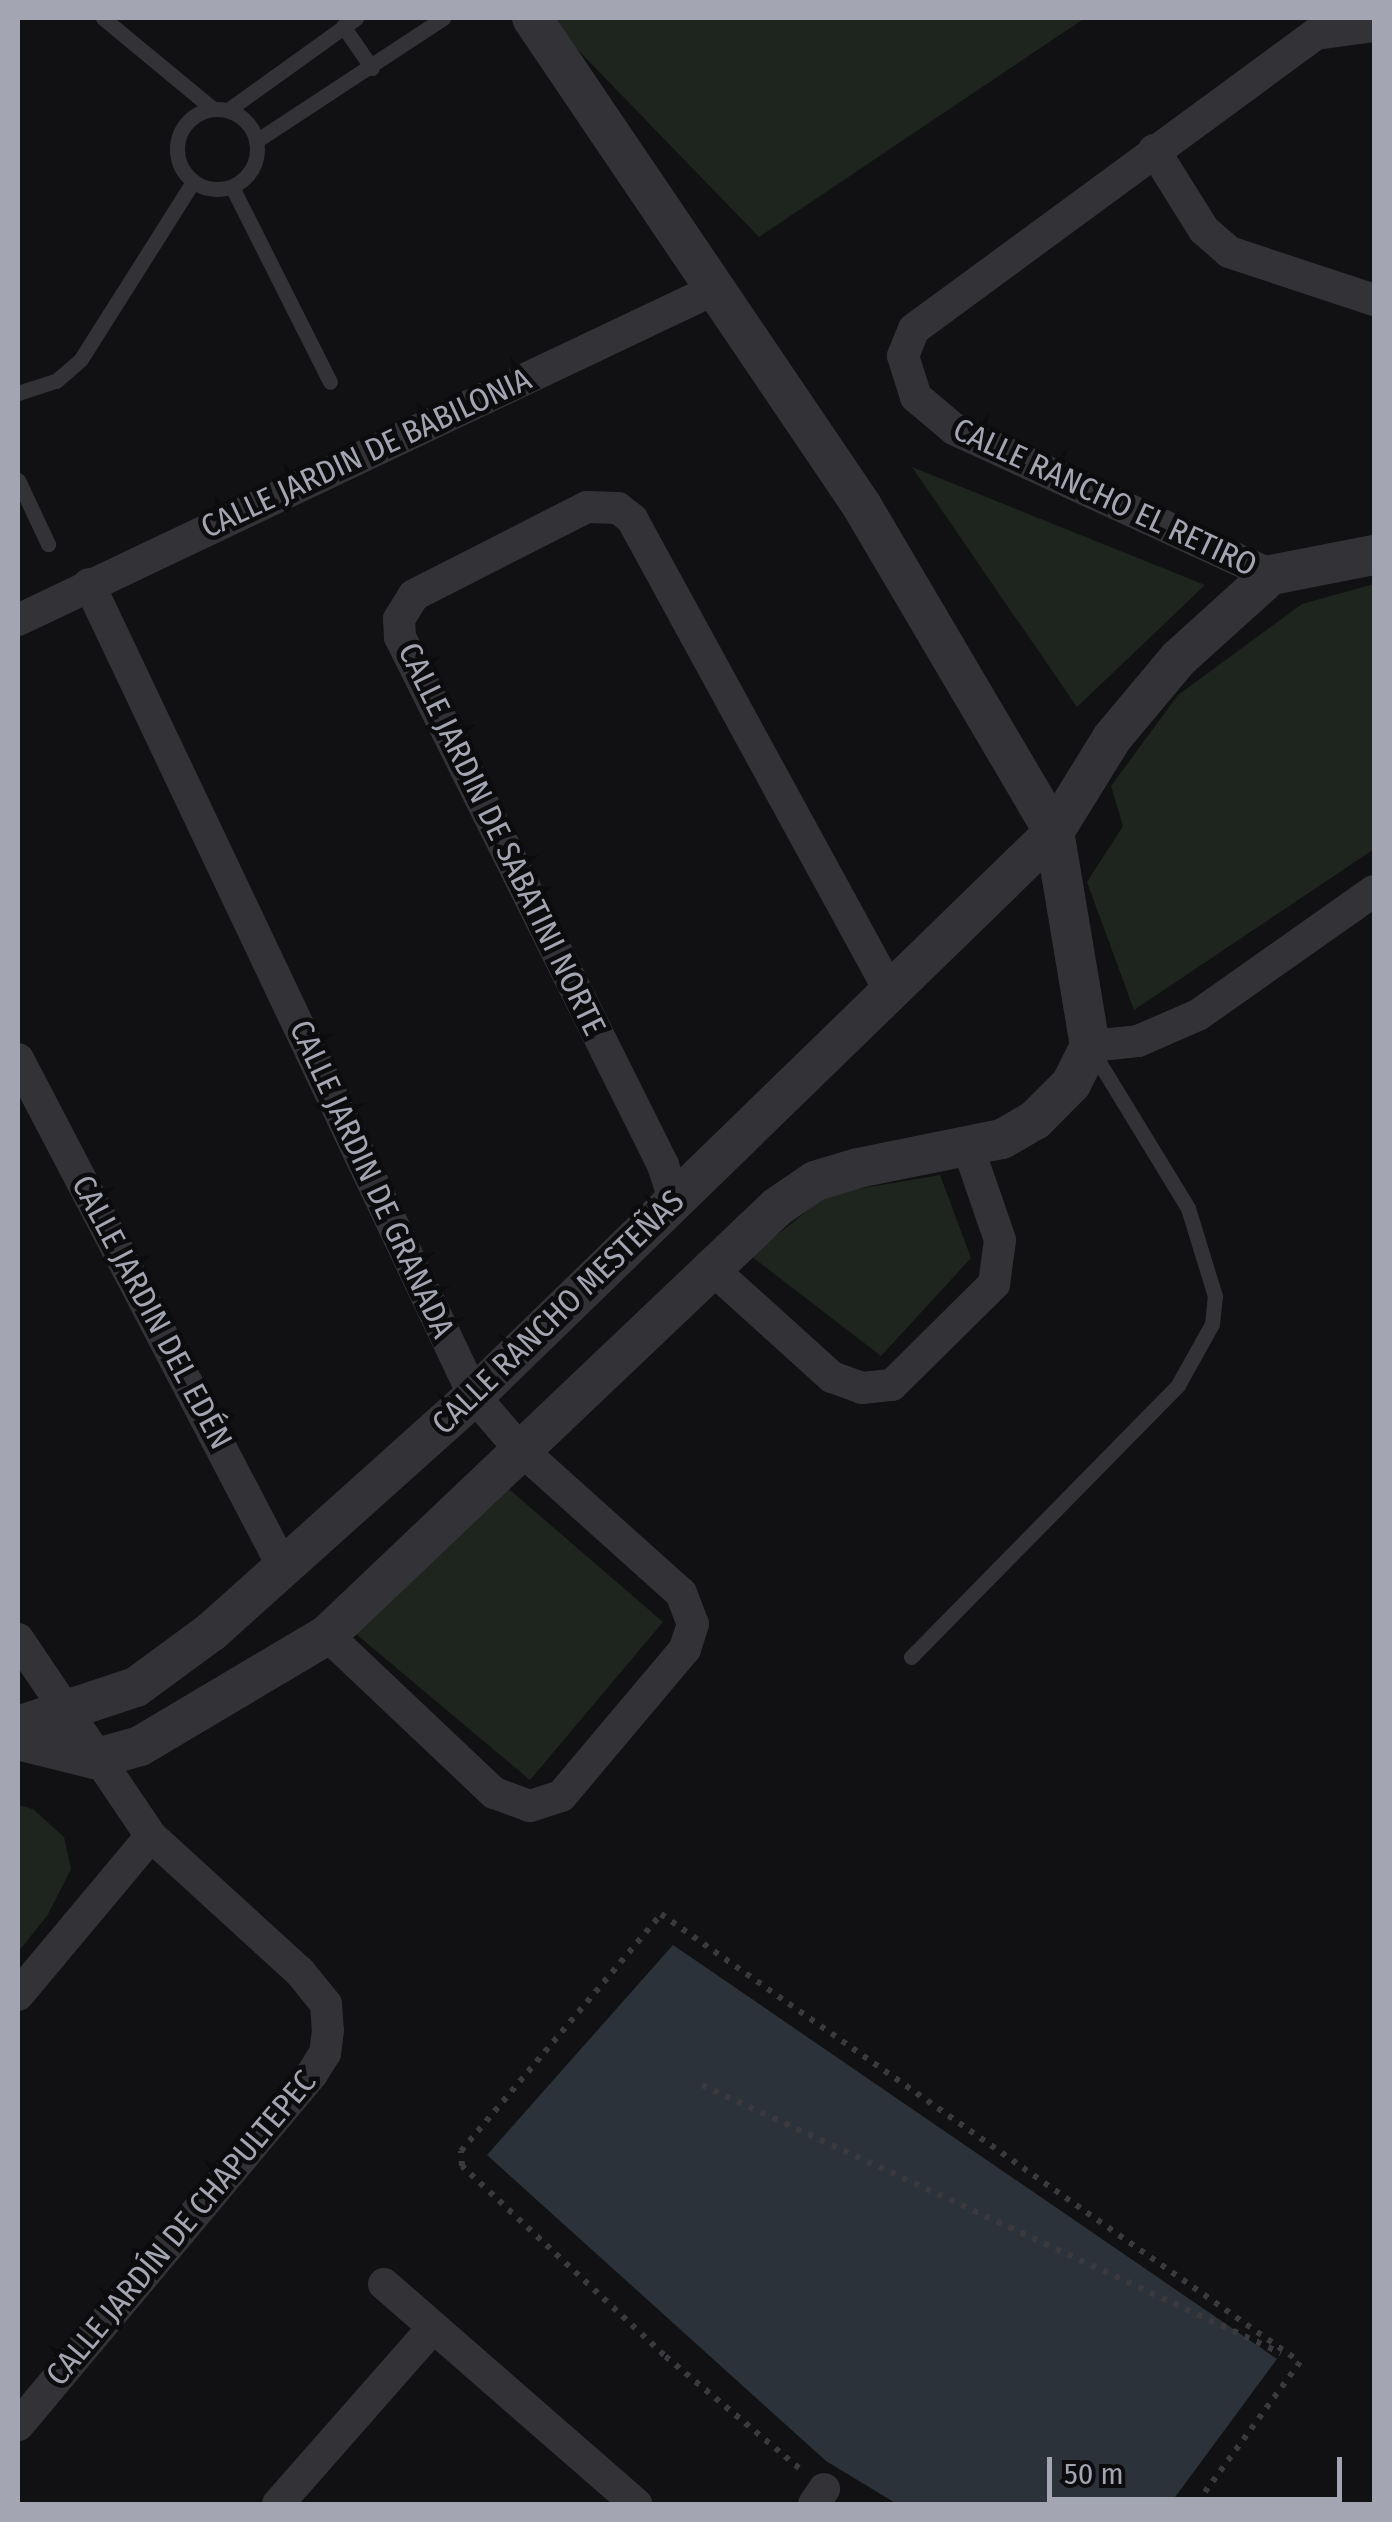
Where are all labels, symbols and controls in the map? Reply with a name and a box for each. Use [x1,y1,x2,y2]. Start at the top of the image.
street label: CALLE JARDIN DE BABILONIA [195,360,537,546]
street label: CALLE RANCHO EL RETIRO [947,410,1263,584]
street label: CALLE JARDIN DE SABATINI NORTE [390,637,614,1041]
street label: CALLE JARDIN DE GRANADA [281,1014,463,1344]
street label: CALLE JARDIN DEL EDÉN [64,1169,240,1455]
street label: CALLE RANCHO MESTEÑAS [424,1182,692,1442]
street label: CALLE JARDÍN DE CHAPULTEPEC [38,2063,324,2393]
scale bar [1052,2437,1347,2499]
text: 50 m [1064,2456,1124,2492]

